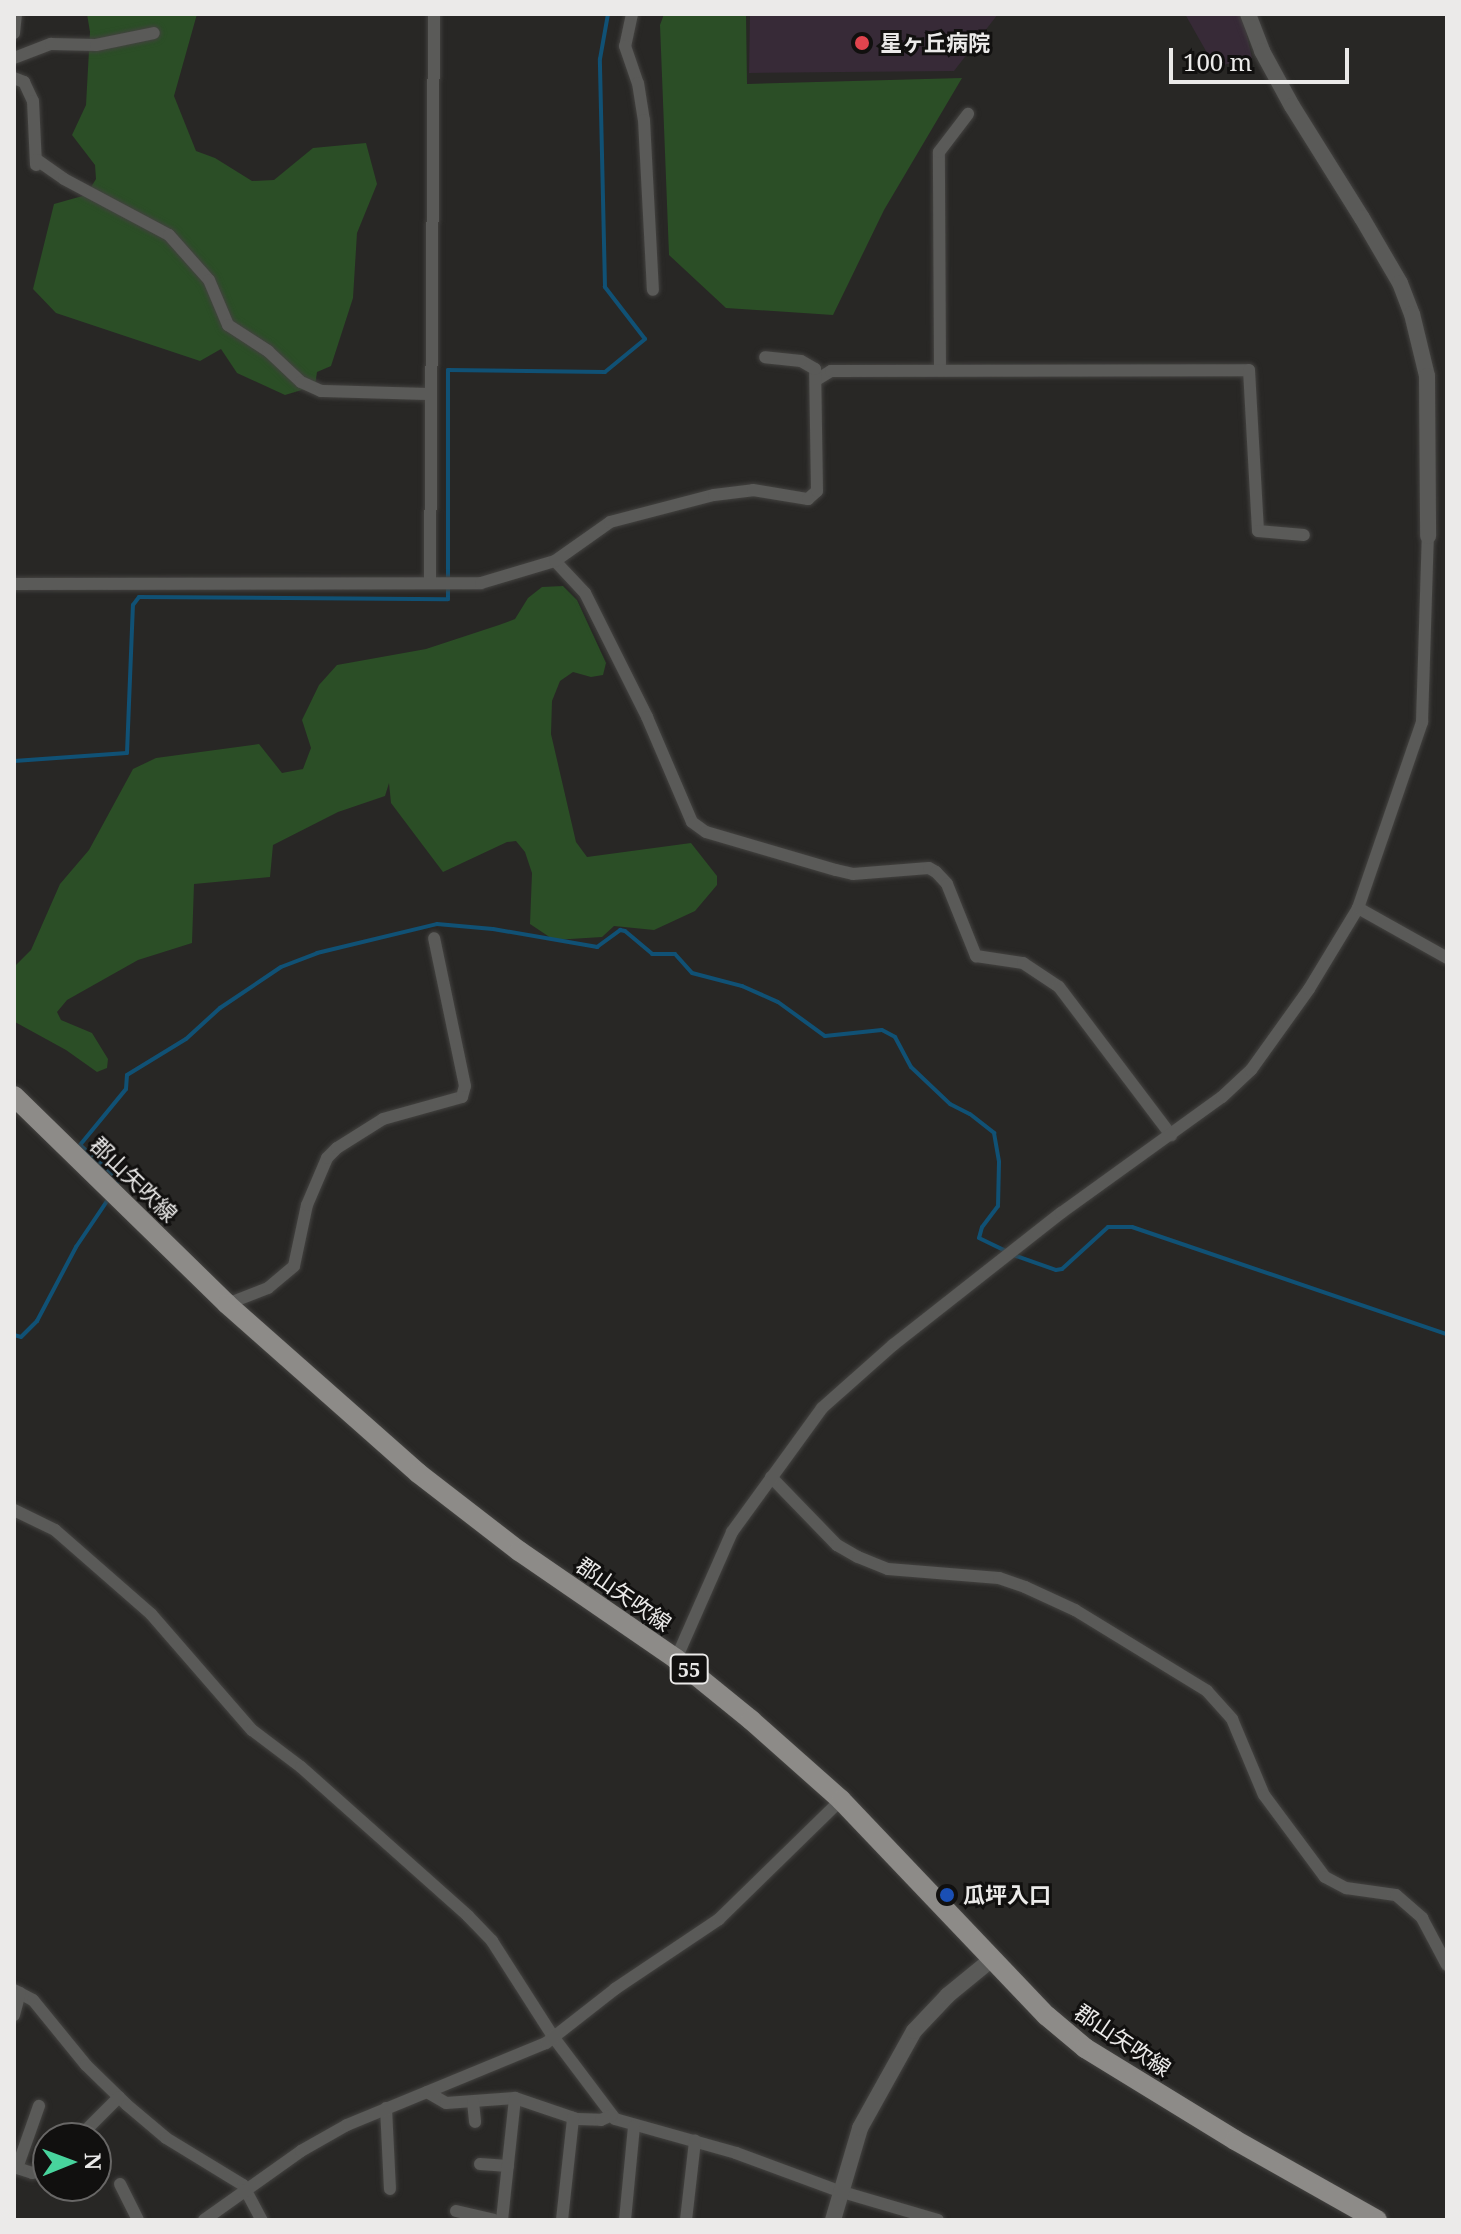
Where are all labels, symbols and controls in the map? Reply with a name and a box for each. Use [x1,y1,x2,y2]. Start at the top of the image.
place label: 星ヶ丘病院 [880,30,990,56]
marker: 星ヶ丘病院 [851,32,873,54]
scale bar [1173,32,1353,82]
text: 100 m [1183,45,1252,78]
street label: 郡山矢吹線 [85,1131,183,1227]
street label: 郡山矢吹線 [571,1552,677,1636]
road number: 55 [669,1653,709,1685]
place label: 瓜坪入口 [963,1882,1051,1908]
marker: 瓜坪入口 [938,1886,956,1904]
street label: 郡山矢吹線 [1070,1998,1176,2082]
north arrow [32,2122,112,2202]
text: N [79,2153,109,2171]

